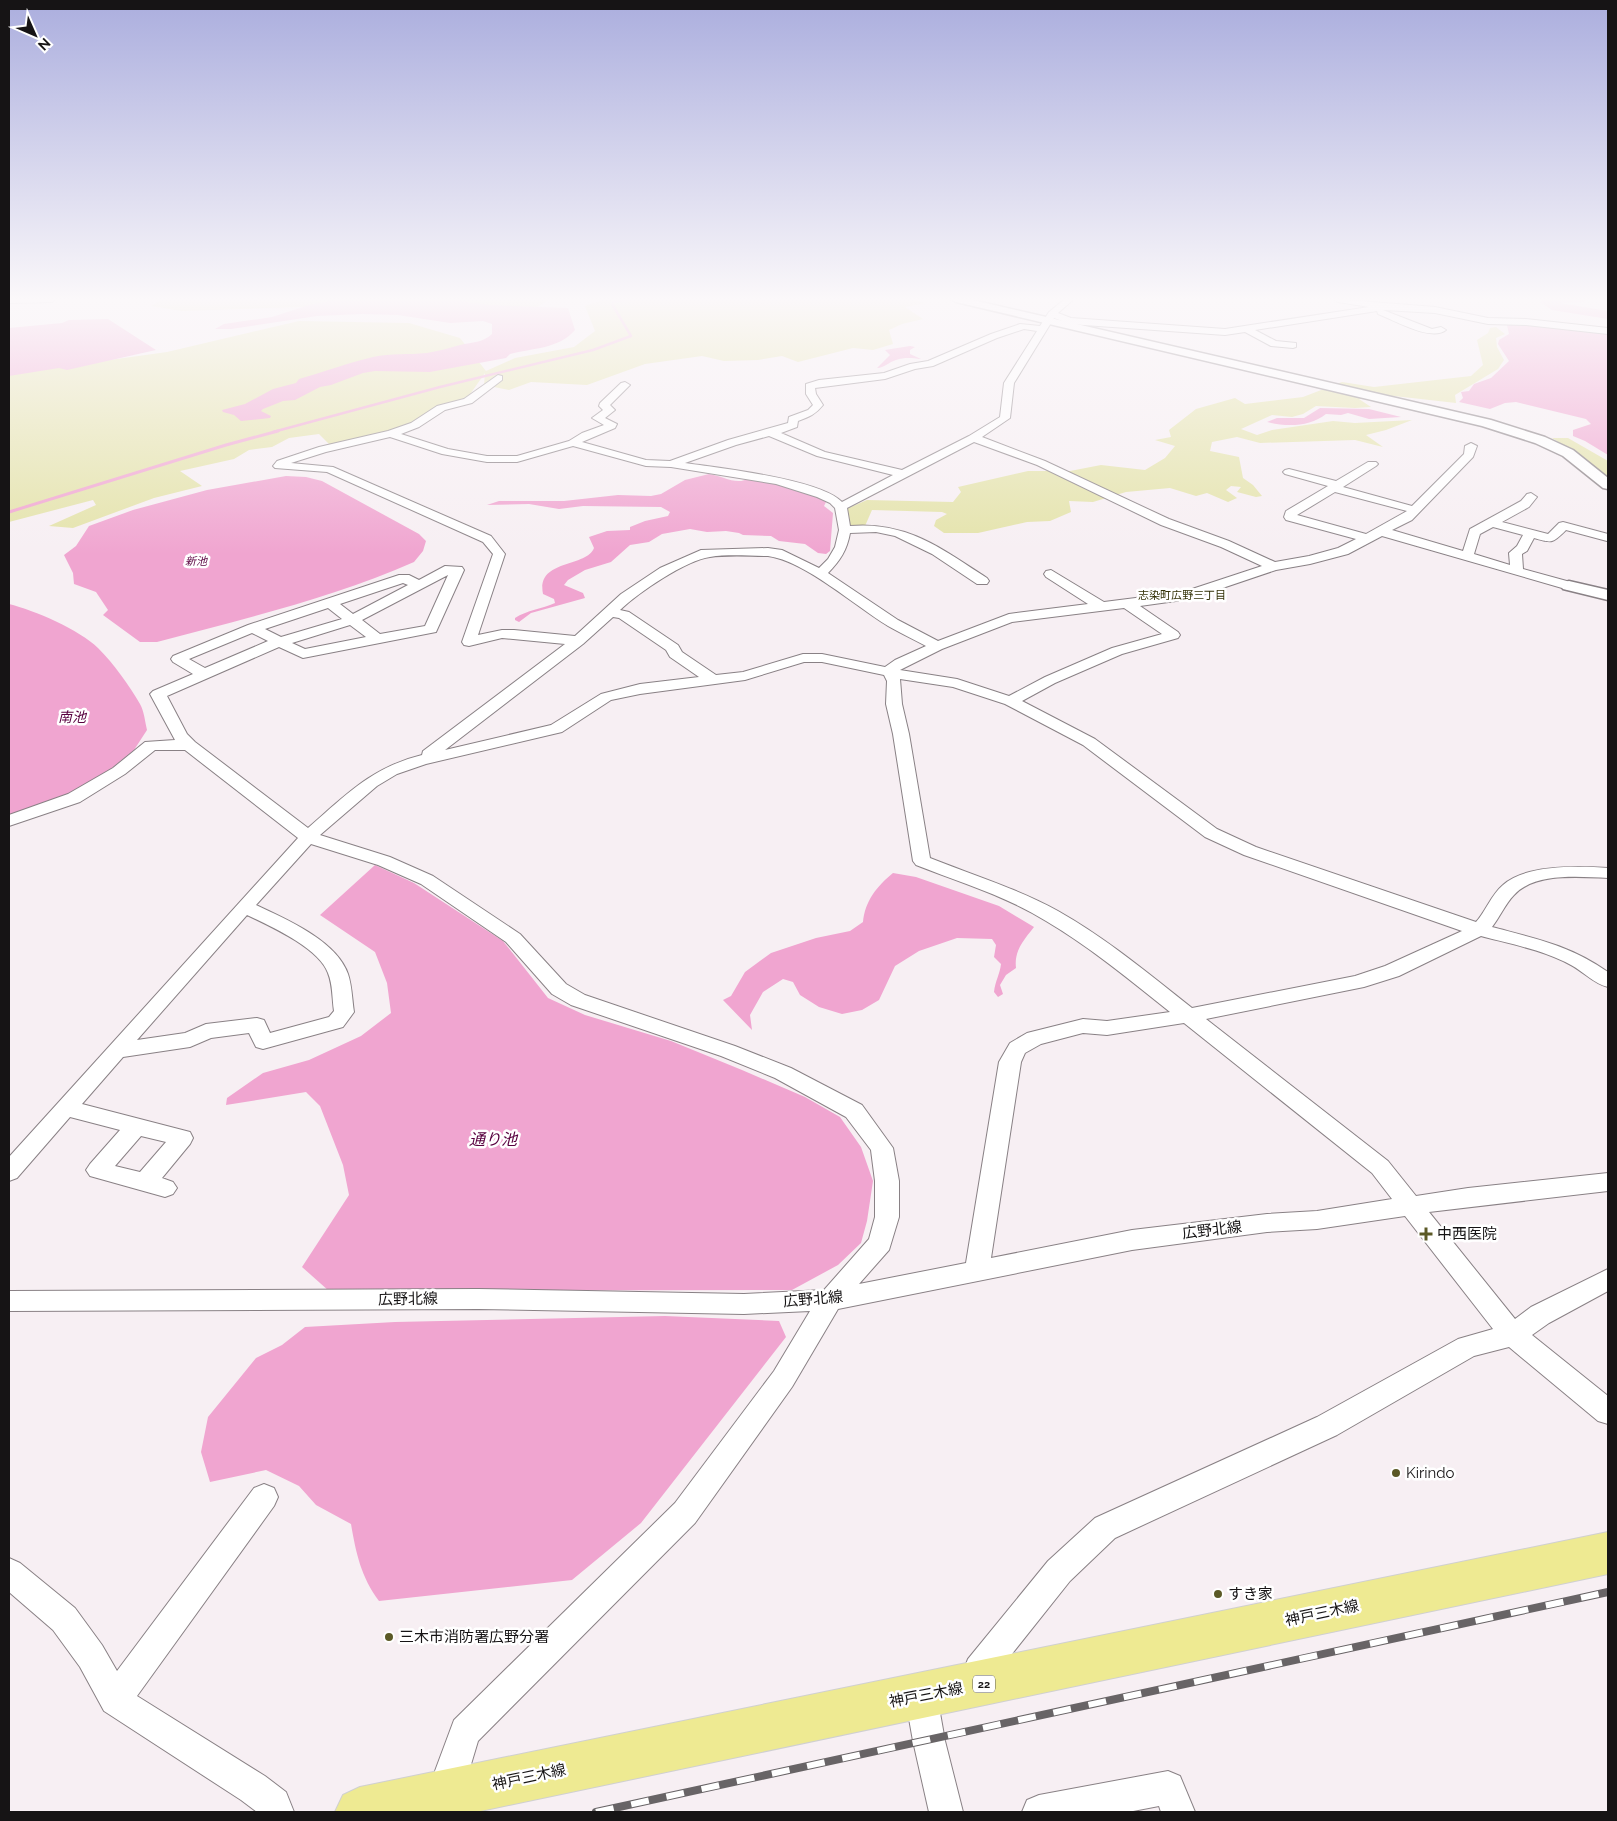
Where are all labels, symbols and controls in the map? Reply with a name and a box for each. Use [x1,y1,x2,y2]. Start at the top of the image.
north arrow [10,10,60,60]
text: N [35,35,54,54]
water label: 新池 [185,555,208,568]
district label: 志染町広野三丁目 [1138,589,1226,602]
water label: 南池 [58,709,88,725]
water label: 通り池 [469,1130,519,1149]
street label: 広野北線 [1181,1217,1243,1243]
place label: 中西医院 [1437,1225,1497,1243]
marker: 中西医院 [1419,1227,1433,1241]
street label: 広野北線 [782,1287,844,1311]
street label: 広野北線 [378,1289,438,1309]
place label: Kirindo [1406,1464,1455,1482]
marker: Kirindo [1390,1467,1402,1479]
place label: すき家 [1228,1585,1273,1603]
marker: すき家 [1212,1588,1224,1600]
street label: 神戸三木線 [1283,1596,1361,1630]
place label: 三木市消防署広野分署 [399,1628,549,1646]
marker: 三木市消防署広野分署 [383,1631,395,1643]
road number: 22 [973,1676,995,1692]
street label: 神戸三木線 [887,1679,965,1711]
street label: 神戸三木線 [490,1760,568,1794]

